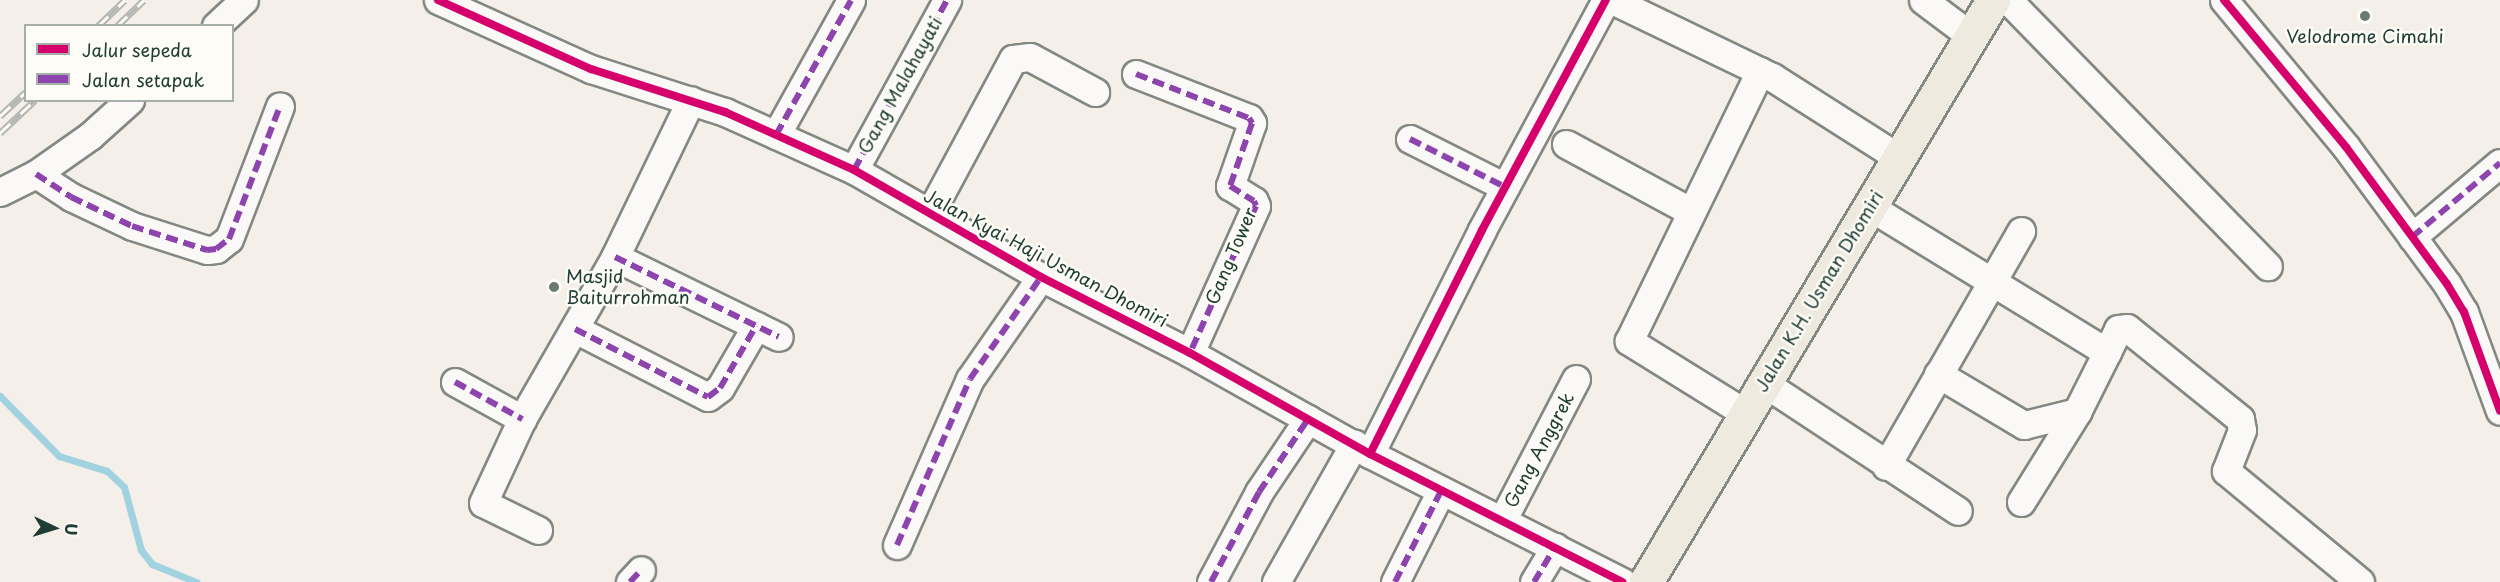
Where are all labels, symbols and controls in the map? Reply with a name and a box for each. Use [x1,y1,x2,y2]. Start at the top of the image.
marker: Velodrome Cimahi [2358,9,2372,23]
street label: Gang Malahayati [854,13,946,157]
legend [24,24,234,102]
place label: Velodrome Cimahi [2286,25,2444,47]
text: Jalur sepeda [82,36,192,63]
text: Jalan setapak [82,66,204,93]
street label: Jalan Kyai Haji Usman Dhomiri [920,184,1172,332]
street label: Jalan K.H. Usman Dhomiri [1750,186,1888,396]
street label: Gang Tower [1201,204,1261,308]
place label: Masjid Baiturrohman [566,266,690,308]
marker: Masjid Baiturrohman [547,280,561,294]
street label: Gang Anggrek [1500,389,1578,511]
north arrow [24,498,84,558]
text: U [60,522,84,536]

